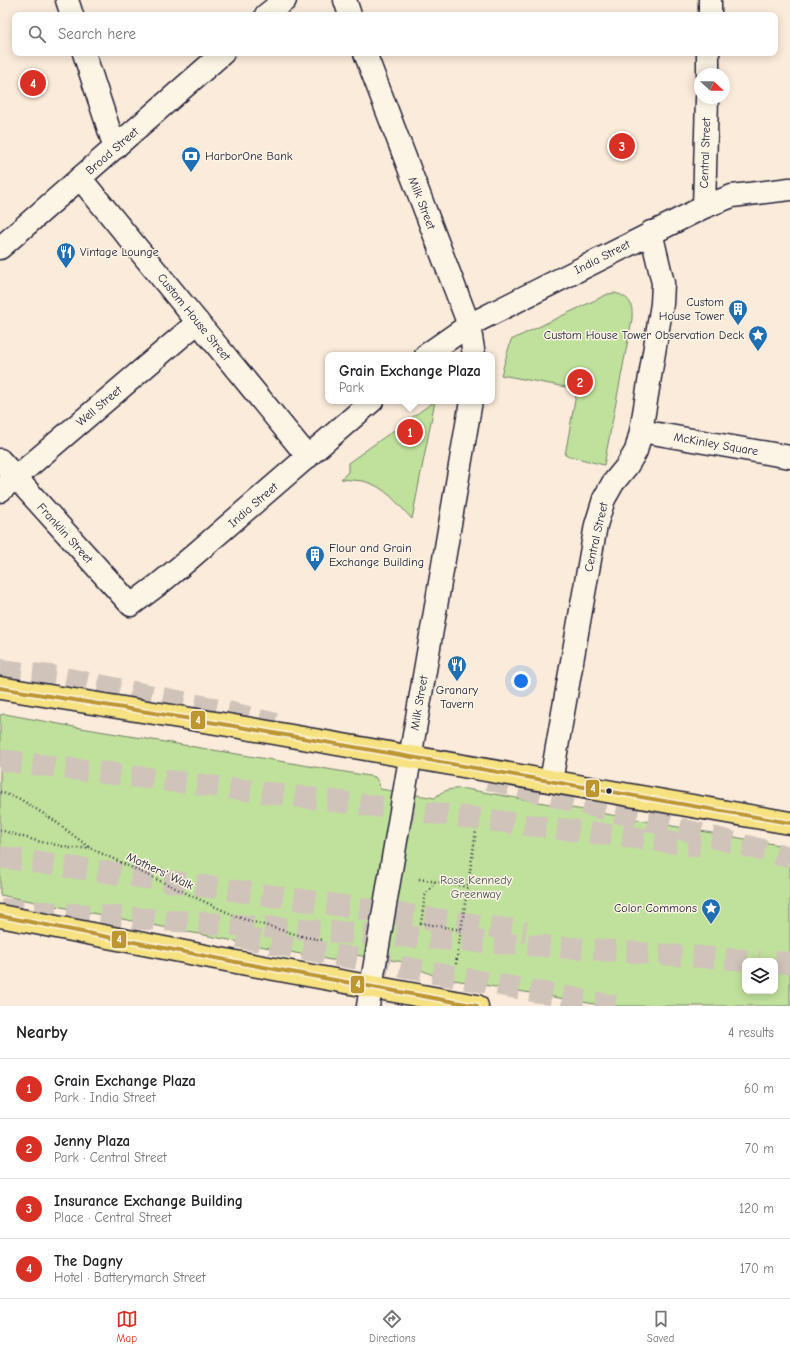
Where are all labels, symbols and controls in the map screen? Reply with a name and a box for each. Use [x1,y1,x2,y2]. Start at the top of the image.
search box [12,12,778,56]
icon: search [26,23,48,45]
text: Search here [58,25,136,43]
pin: 4 [20,68,46,98]
north arrow [694,68,730,104]
street label: Central Street [697,117,713,189]
street label: Broad Street [83,124,142,178]
pin: 3 [609,131,635,161]
bank icon: HarborOne Bank [180,145,202,173]
place label: HarborOne Bank [205,149,293,163]
street label: Milk Street [406,175,439,232]
street label: India Street [572,237,633,277]
restaurant icon: Vintage Lounge [55,241,77,269]
place label: Vintage Lounge [80,245,159,259]
street label: Custom House Street [155,271,234,364]
place label: Custom House Tower [659,295,724,323]
building icon: Custom House Tower [727,298,749,326]
place icon: Custom House Tower Observation Deck [747,324,769,352]
place label: Custom House Tower Observation Deck [544,328,744,342]
popup [325,352,495,404]
text: Grain Exchange Plaza [339,362,481,380]
pin: 2 [567,367,593,397]
text: Park [339,380,364,395]
street label: Well Street [73,383,125,429]
pin: 1 [397,417,423,447]
street label: McKinley Square [673,430,759,458]
street label: India Street [226,479,281,530]
street label: Franklin Street [34,500,96,566]
street label: Central Street [581,500,611,573]
place label: Flour and Grain Exchange Building [329,541,424,569]
building icon: Flour and Grain Exchange Building [304,544,326,572]
restaurant icon: Granary Tavern [446,654,468,682]
your location [511,671,531,691]
street label: Milk Street [407,674,431,731]
place label: Granary Tavern [436,683,479,711]
line badge: 4 [190,710,206,730]
text: 4 [195,714,201,727]
line badge: 4 [585,779,600,798]
text: 4 [590,782,596,795]
unlabelled marker [604,786,614,796]
street label: Mothers' Walk [124,849,196,893]
park label: Rose Kennedy Greenway [440,873,513,901]
place icon: Color Commons [700,897,722,925]
place label: Color Commons [614,901,697,915]
line badge: 4 [111,930,127,949]
text: 4 [116,933,122,946]
map controls [742,958,778,994]
button: layers [742,958,778,994]
line badge: 4 [350,975,365,994]
text: 4 [355,978,361,991]
text: Nearby [16,1023,67,1042]
text: 4 results [728,1025,774,1040]
text: Grain Exchange Plaza [54,1072,196,1090]
text: 1 [26,1081,32,1096]
text: 60 m [744,1081,774,1096]
text: Park · India Street [54,1090,156,1105]
text: Jenny Plaza [54,1132,130,1150]
text: 2 [26,1141,32,1156]
text: 70 m [745,1141,774,1156]
text: Park · Central Street [54,1150,167,1165]
text: Insurance Exchange Building [54,1192,243,1210]
text: 3 [26,1201,32,1216]
text: 120 m [739,1201,774,1216]
text: Place · Central Street [54,1210,171,1225]
text: The Dagny [54,1252,123,1270]
text: 4 [26,1261,32,1276]
text: 170 m [740,1261,774,1276]
text: Hotel · Batterymarch Street [54,1270,206,1285]
tab: Map [116,1308,138,1345]
tab: Directions [369,1308,416,1345]
tab: Saved [647,1308,674,1345]

